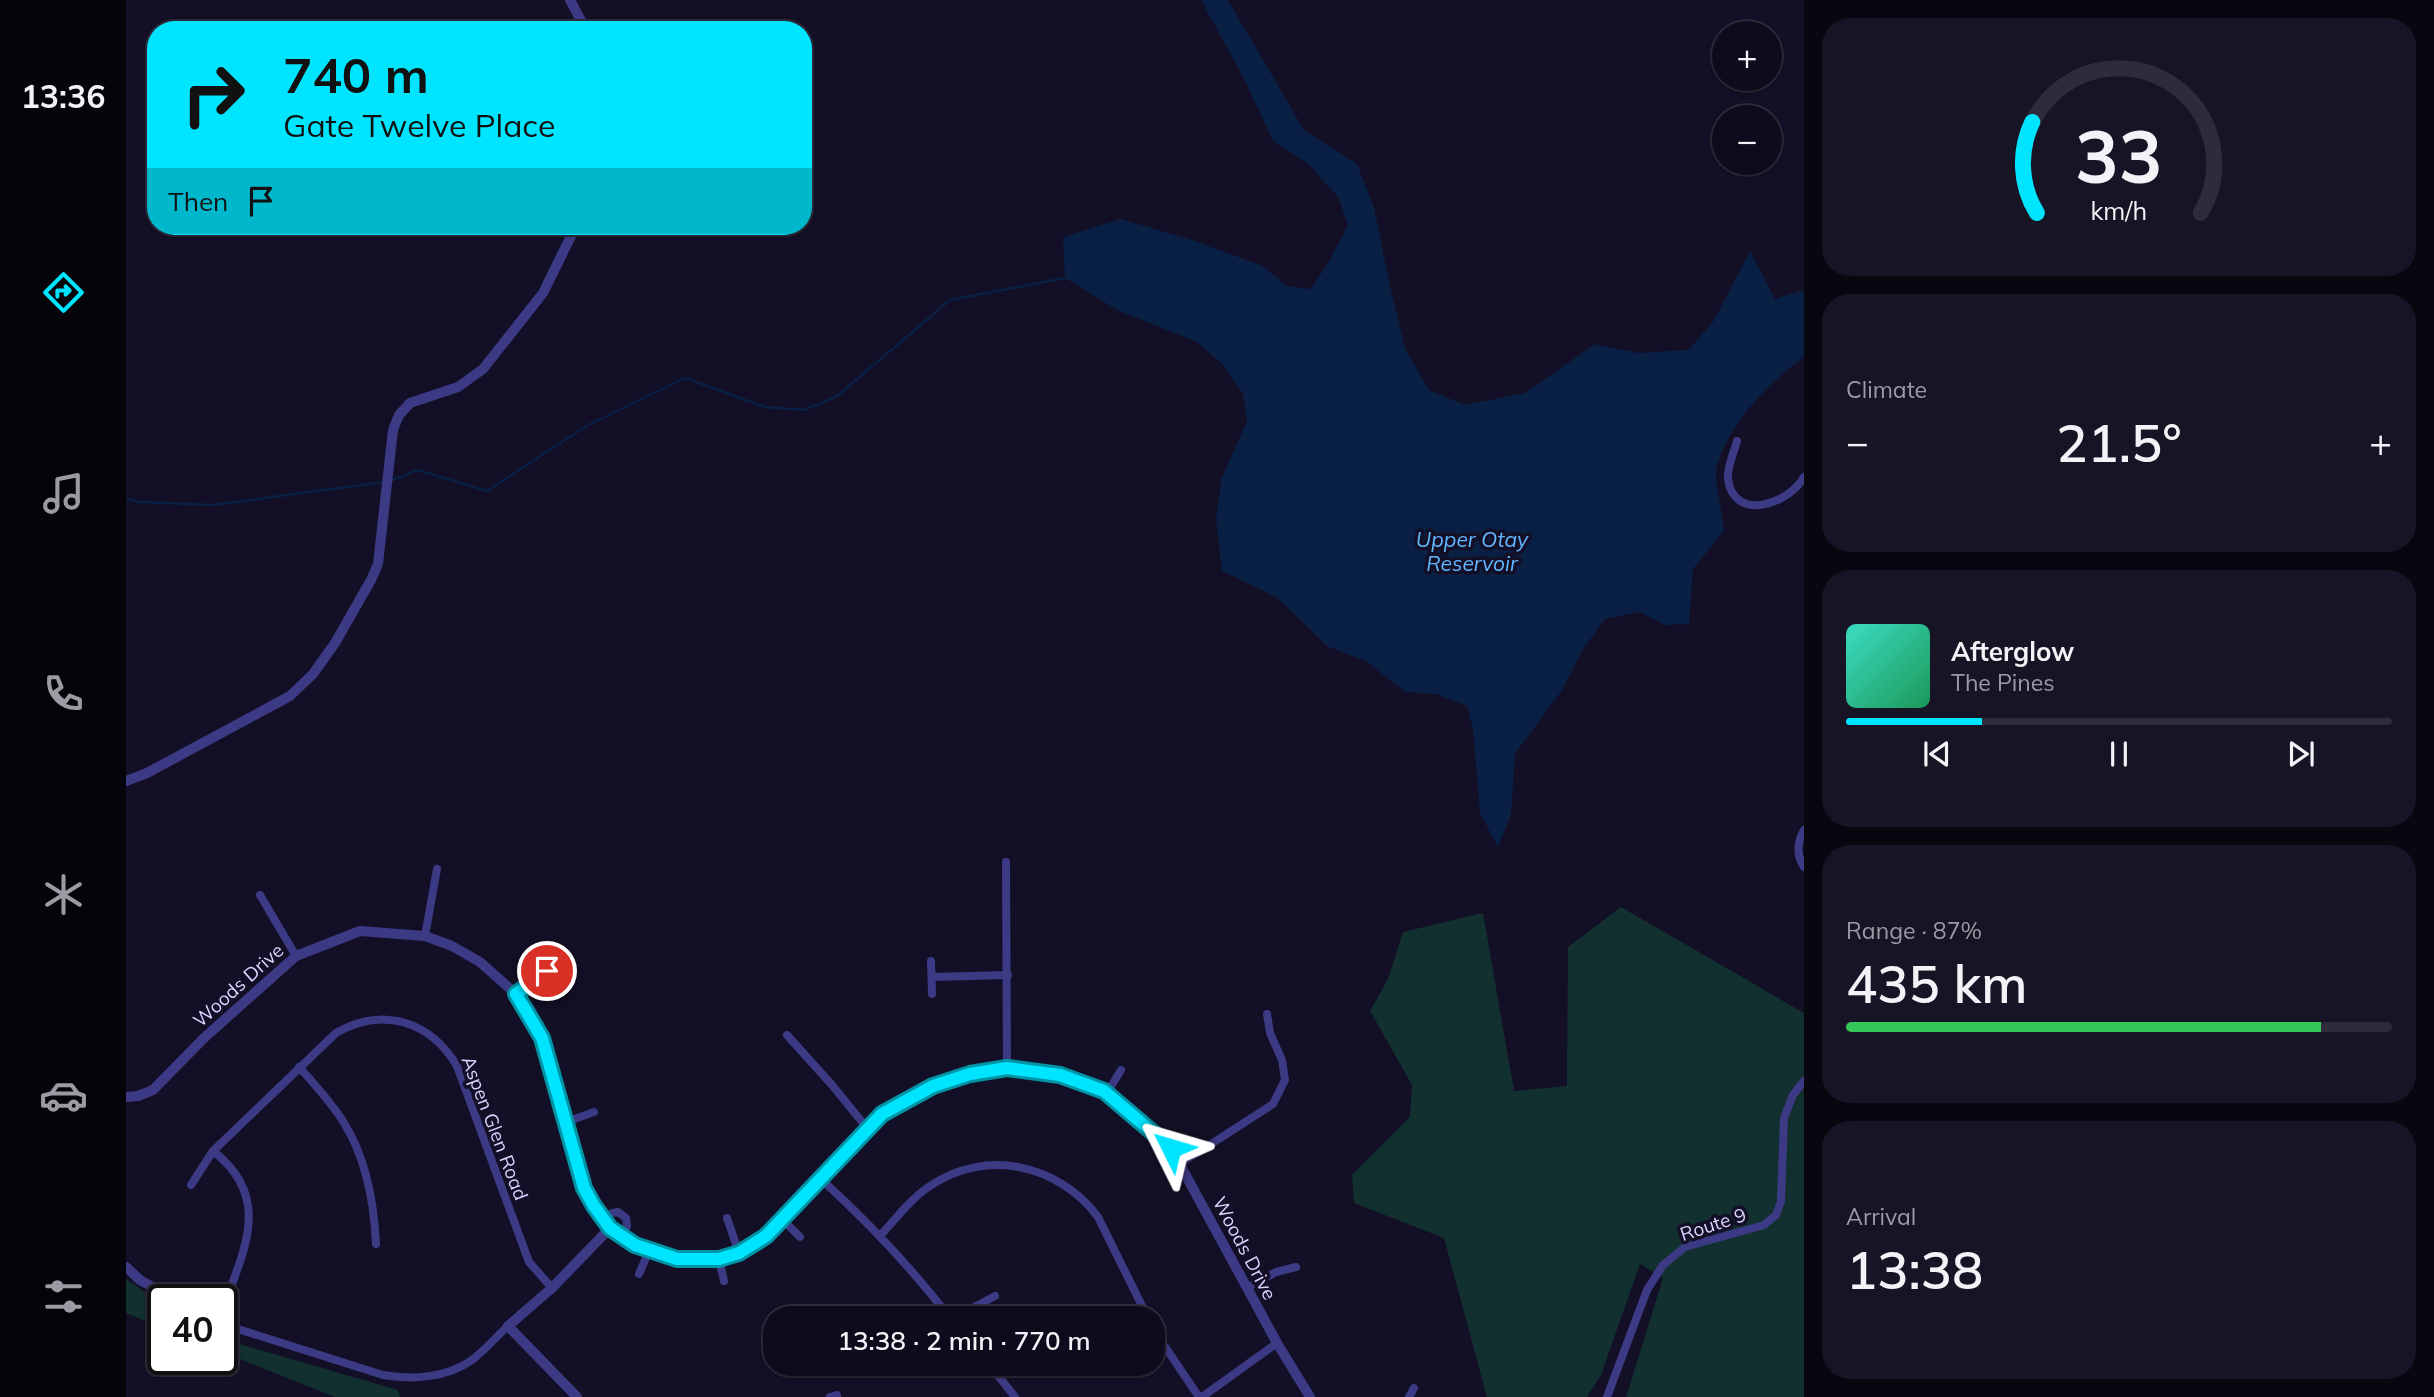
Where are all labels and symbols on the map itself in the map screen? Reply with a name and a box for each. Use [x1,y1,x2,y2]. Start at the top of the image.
water label: Upper Otay Reservoir [1416,526,1529,576]
street label: Woods Drive [188,938,288,1032]
pin [517,941,577,1001]
street label: Aspen Glen Road [456,1052,534,1204]
position arrow [1134,1111,1208,1185]
street label: Woods Drive [1208,1192,1282,1304]
street label: Route 9 [1677,1202,1749,1246]
speed limit sign: 40 [147,1284,238,1375]

